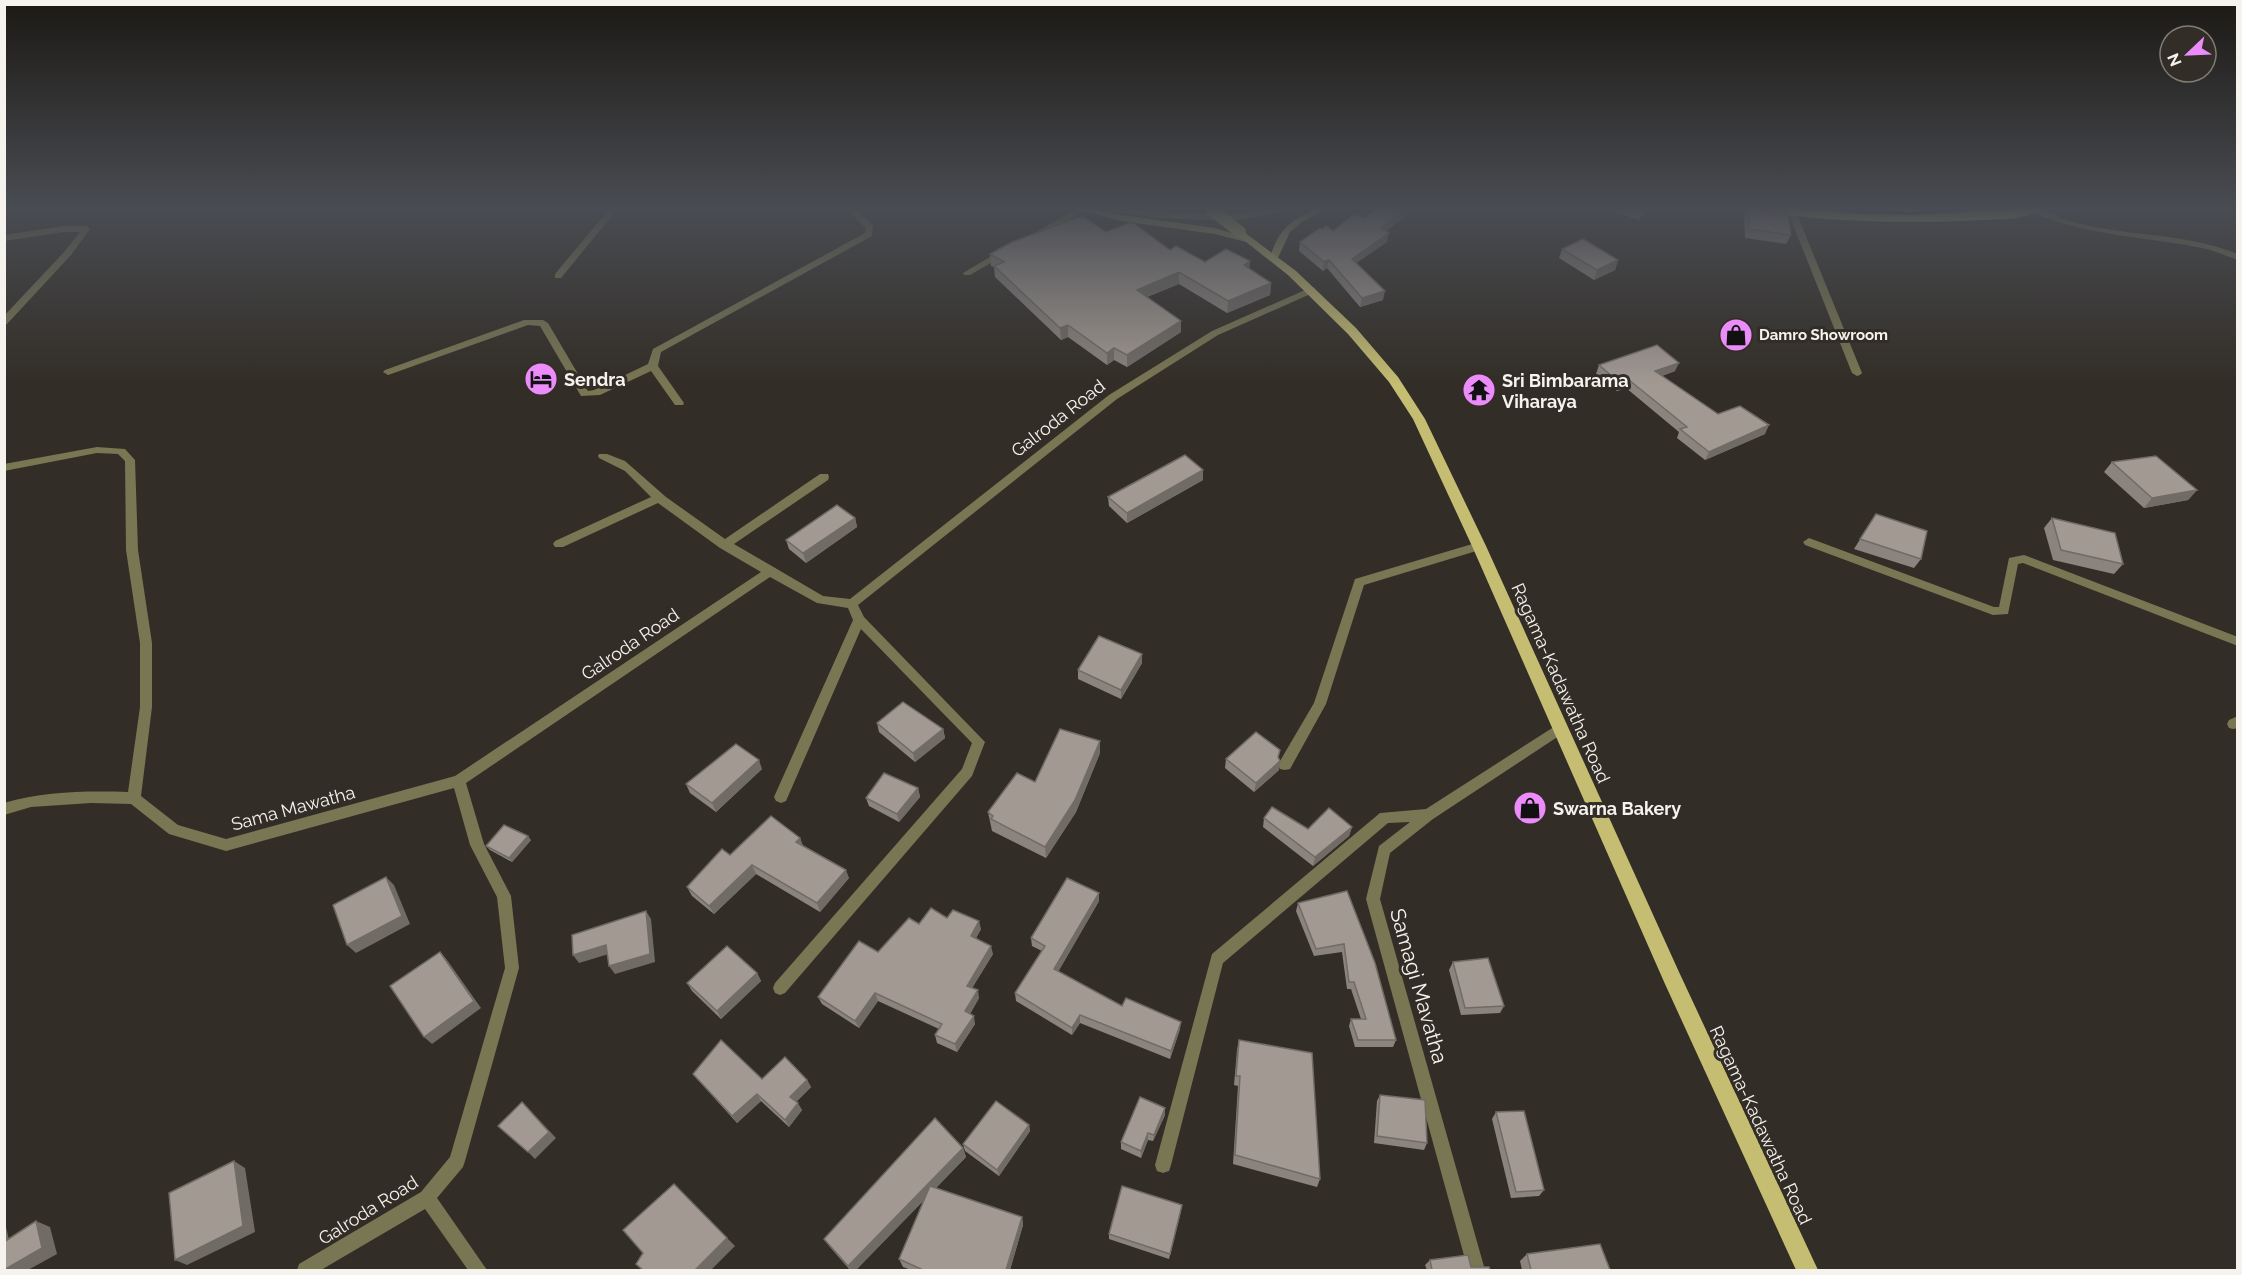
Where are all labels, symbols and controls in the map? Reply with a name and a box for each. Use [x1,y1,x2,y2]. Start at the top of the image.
north arrow [2158,24,2218,84]
text: N [2164,50,2186,69]
shop icon: Damro Showroom [1718,317,1754,353]
place label: Damro Showroom [1759,326,1888,344]
hotel icon: Sendra [523,361,559,397]
place label: Sendra [564,369,626,390]
place label: Sri Bimbarama Viharaya [1502,370,1629,412]
temple icon: Sri Bimbarama Viharaya [1461,372,1497,408]
street label: Galroda Road [1007,375,1109,461]
street label: Ragama-Kadawatha Road [1507,580,1615,786]
street label: Galroda Road [577,604,683,684]
street label: Sama Mawatha [229,781,357,835]
shop icon: Swarna Bakery [1512,790,1548,826]
place label: Swarna Bakery [1553,798,1681,819]
street label: Samagi Mavatha [1385,906,1453,1066]
street label: Ragama-Kadawatha Road [1706,1022,1816,1228]
street label: Galroda Road [314,1171,422,1249]

